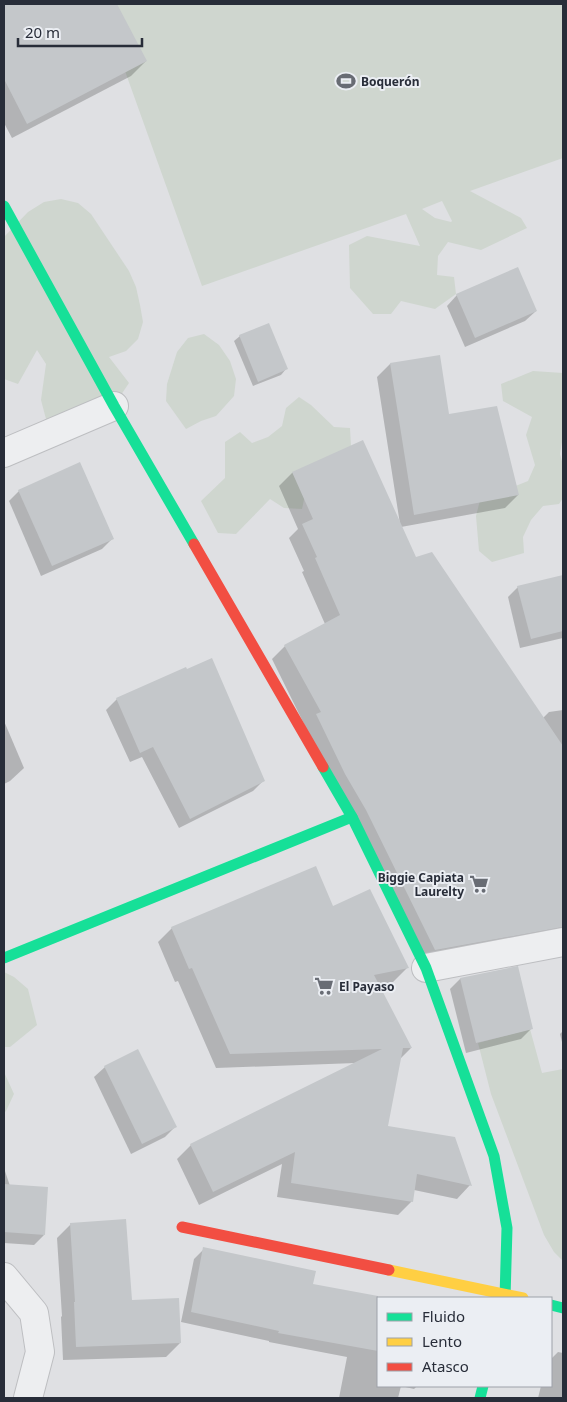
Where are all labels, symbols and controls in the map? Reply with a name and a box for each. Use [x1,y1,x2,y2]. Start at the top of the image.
scale bar [18,15,141,47]
text: 20 m [25,22,60,42]
sports icon: Boquerón [335,70,357,92]
place label: Boquerón [361,73,419,90]
place label: Biggie Capiata Laurelty [378,869,464,900]
supermarket icon: Biggie Capiata Laurelty [468,873,490,895]
supermarket icon: El Payaso [313,975,335,997]
place label: El Payaso [339,978,395,995]
legend [377,1297,552,1387]
text: Fluido [422,1306,465,1326]
text: Lento [422,1331,462,1351]
text: Atasco [422,1356,469,1376]

